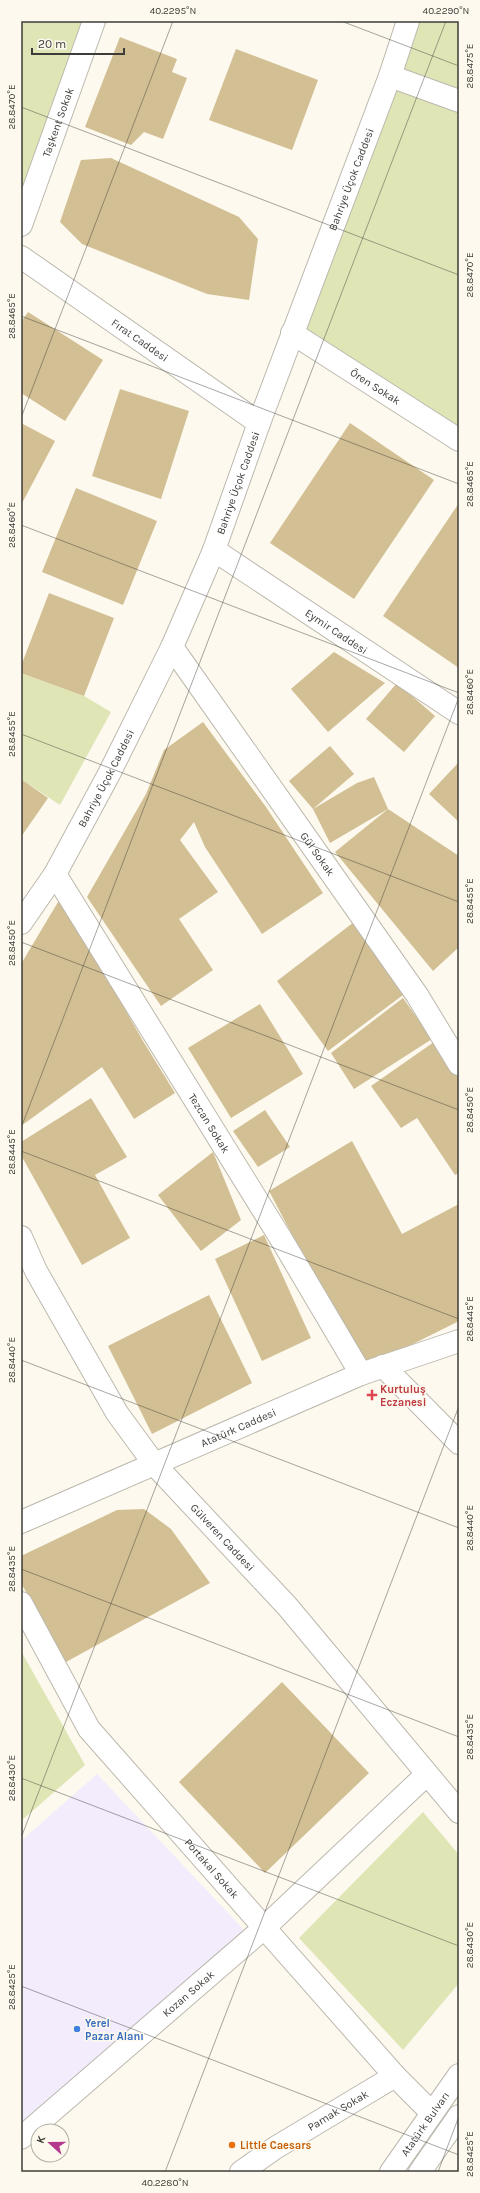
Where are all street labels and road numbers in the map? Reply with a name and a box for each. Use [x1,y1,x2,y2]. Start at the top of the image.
street label: Taşkent Sokak [40,86,77,159]
street label: Bahriye Üçok Caddesi [326,126,377,233]
street label: Fırat Caddesi [109,316,171,365]
street label: Ören Sokak [348,365,403,408]
street label: Bahriye Üçok Caddesi [214,430,263,536]
street label: Eymir Caddesi [302,606,370,657]
street label: Bahriye Üçok Caddesi [75,727,137,830]
street label: Gül Sokak [297,830,337,879]
street label: Tezcan Sokak [186,1091,232,1156]
street label: Atatürk Caddesi [199,1406,278,1450]
street label: Gülveren Caddesi [188,1501,257,1574]
street label: Portakal Sokak [182,1836,241,1901]
street label: Kozan Sokak [160,1968,217,2020]
street label: Pamak Sokak [305,2087,371,2134]
street label: Atatürk Bulvarı [398,2089,452,2159]

